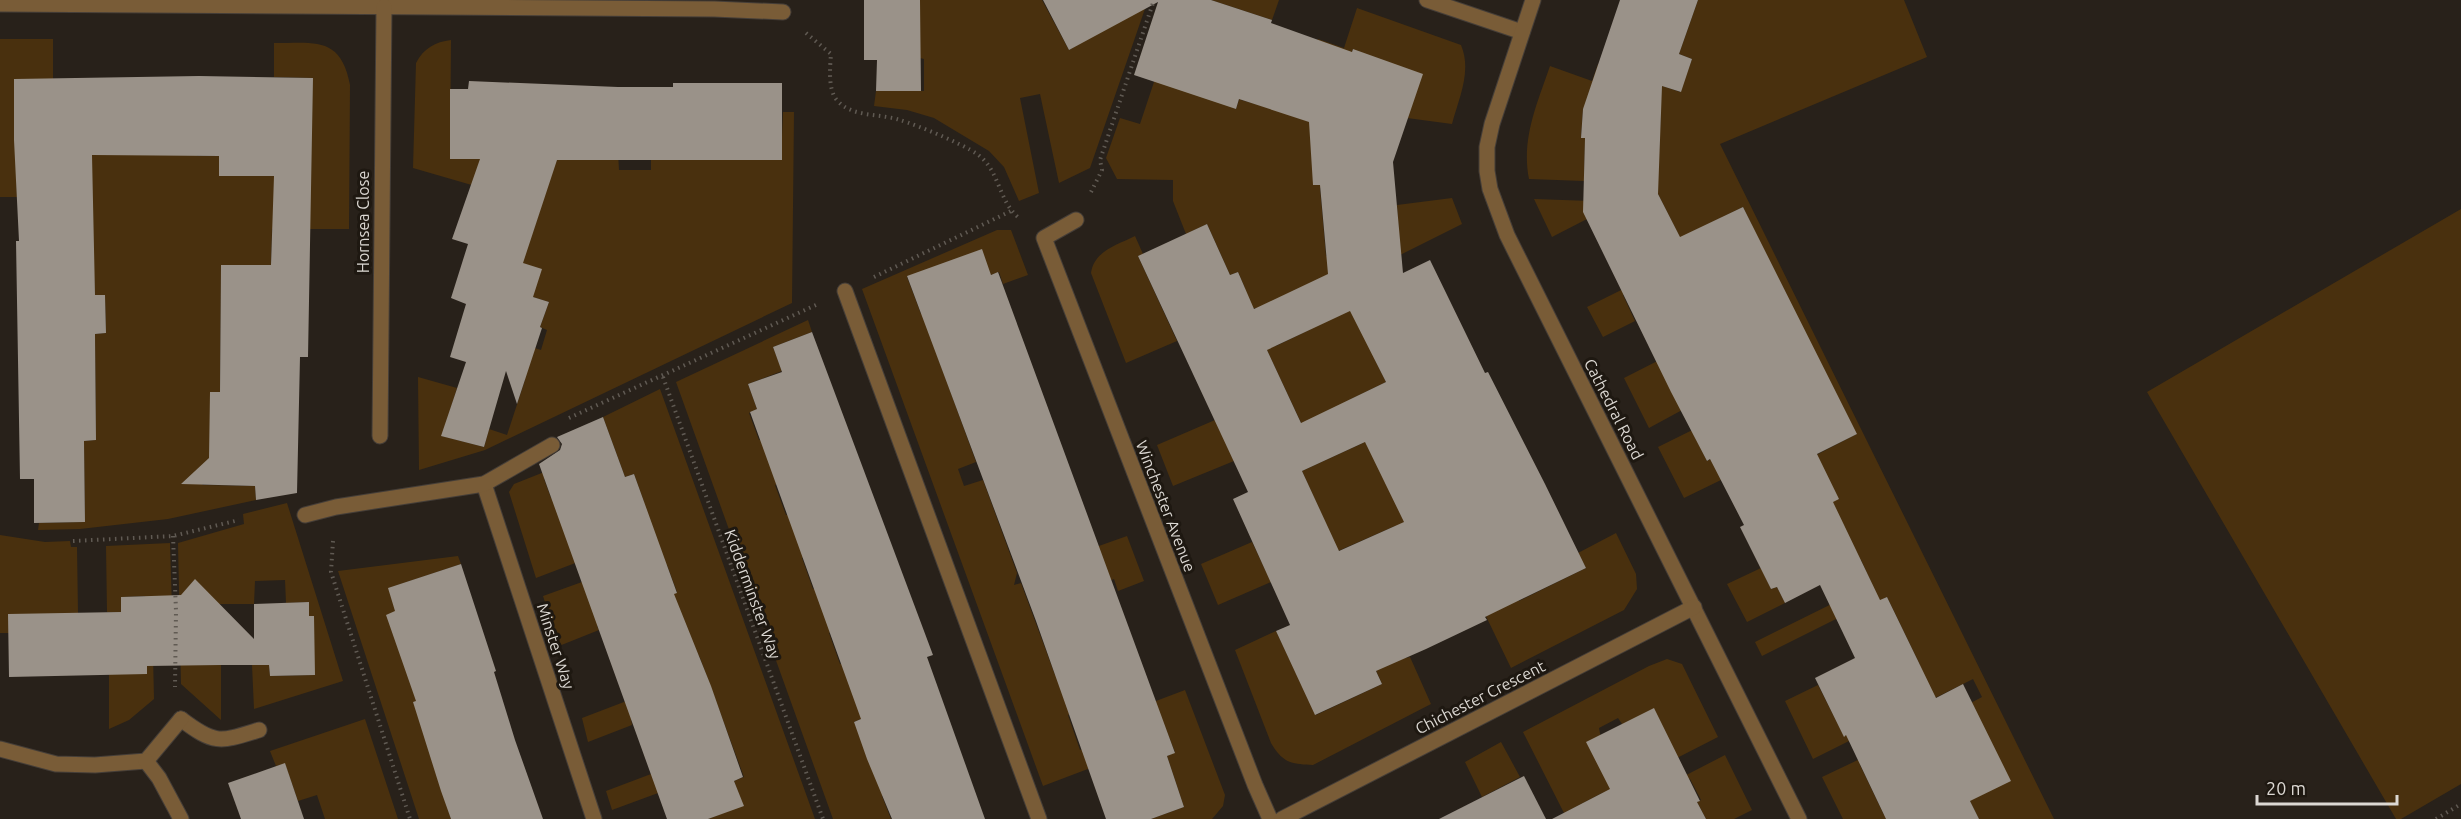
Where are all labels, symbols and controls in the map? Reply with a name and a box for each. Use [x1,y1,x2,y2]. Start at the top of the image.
street label: Hornsea Close [354,171,372,273]
street label: Cathedral Road [1581,356,1647,462]
street label: Winchester Avenue [1133,438,1199,574]
street label: Kidderminster Way [721,527,785,662]
street label: Minster Way [534,601,578,691]
street label: Chichester Crescent [1412,656,1549,738]
scale bar [2257,768,2396,806]
text: 20 m [2266,778,2306,798]

